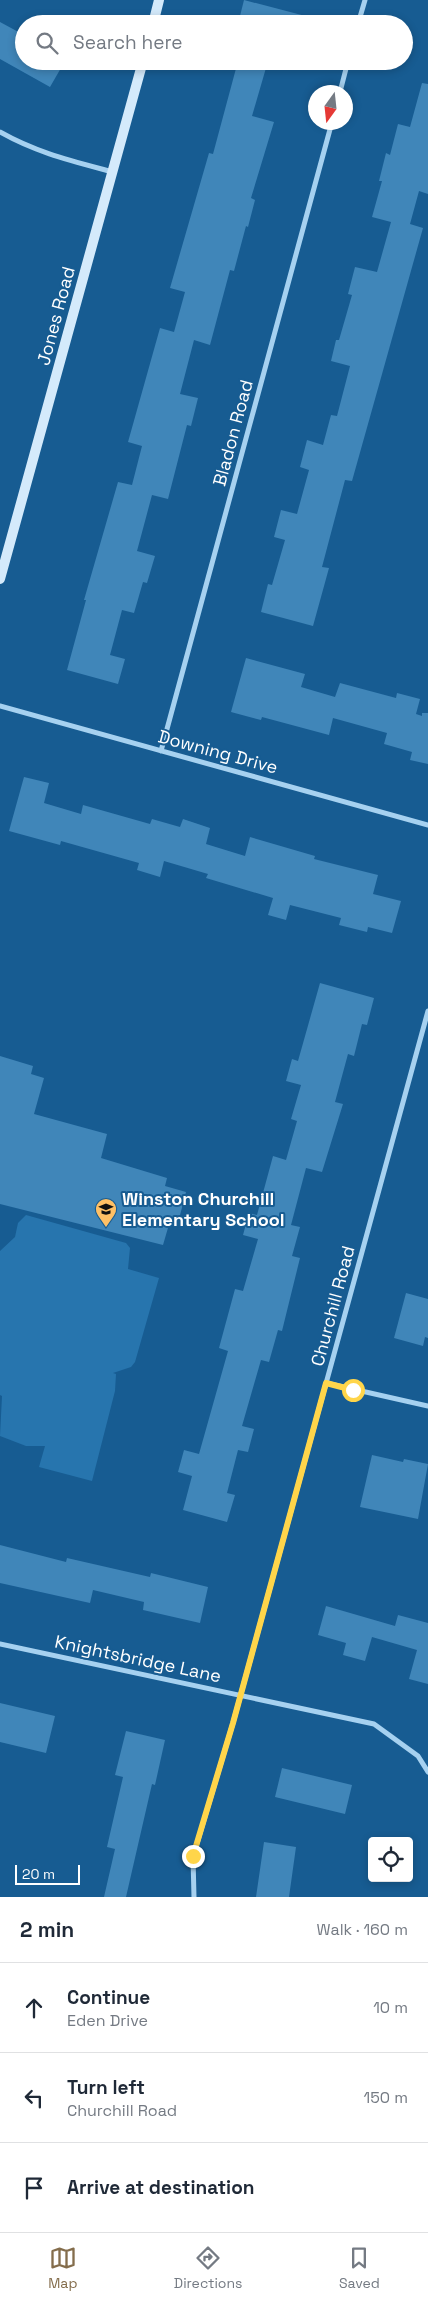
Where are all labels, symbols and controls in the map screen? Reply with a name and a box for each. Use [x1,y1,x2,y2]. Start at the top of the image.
search box [15,15,413,70]
icon: search [33,29,61,57]
text: Search here [73,30,183,55]
north arrow [308,85,353,130]
street label: Jones Road [31,264,80,368]
street label: Bladon Road [207,377,258,488]
street label: Downing Drive [156,724,281,779]
place label: Winston Churchill Elementary School [122,1187,285,1231]
school or university icon: Winston Churchill Elementary School [94,1197,118,1228]
street label: Churchill Road [305,1243,360,1369]
route start [342,1379,365,1402]
street label: Knightsbridge Lane [53,1630,223,1687]
map controls [368,1837,413,1882]
button: locate [368,1837,413,1882]
route end [182,1845,205,1868]
scale bar [15,1862,80,1885]
text: 20 m [22,1865,55,1883]
text: 2 min [20,1916,74,1943]
text: Walk · 160 m [317,1919,408,1940]
text: Continue [67,1985,150,2010]
icon: ahead [20,1994,48,2022]
text: 10 m [373,1997,408,2018]
text: Eden Drive [67,2010,148,2031]
text: Turn left [67,2075,145,2100]
icon: left [20,2084,48,2112]
text: 150 m [364,2087,408,2108]
text: Churchill Road [67,2100,177,2121]
icon: arrive [20,2174,48,2202]
text: Arrive at destination [67,2175,255,2200]
tab: Map [48,2244,77,2292]
tab: Directions [174,2244,242,2292]
tab: Saved [339,2244,380,2292]

